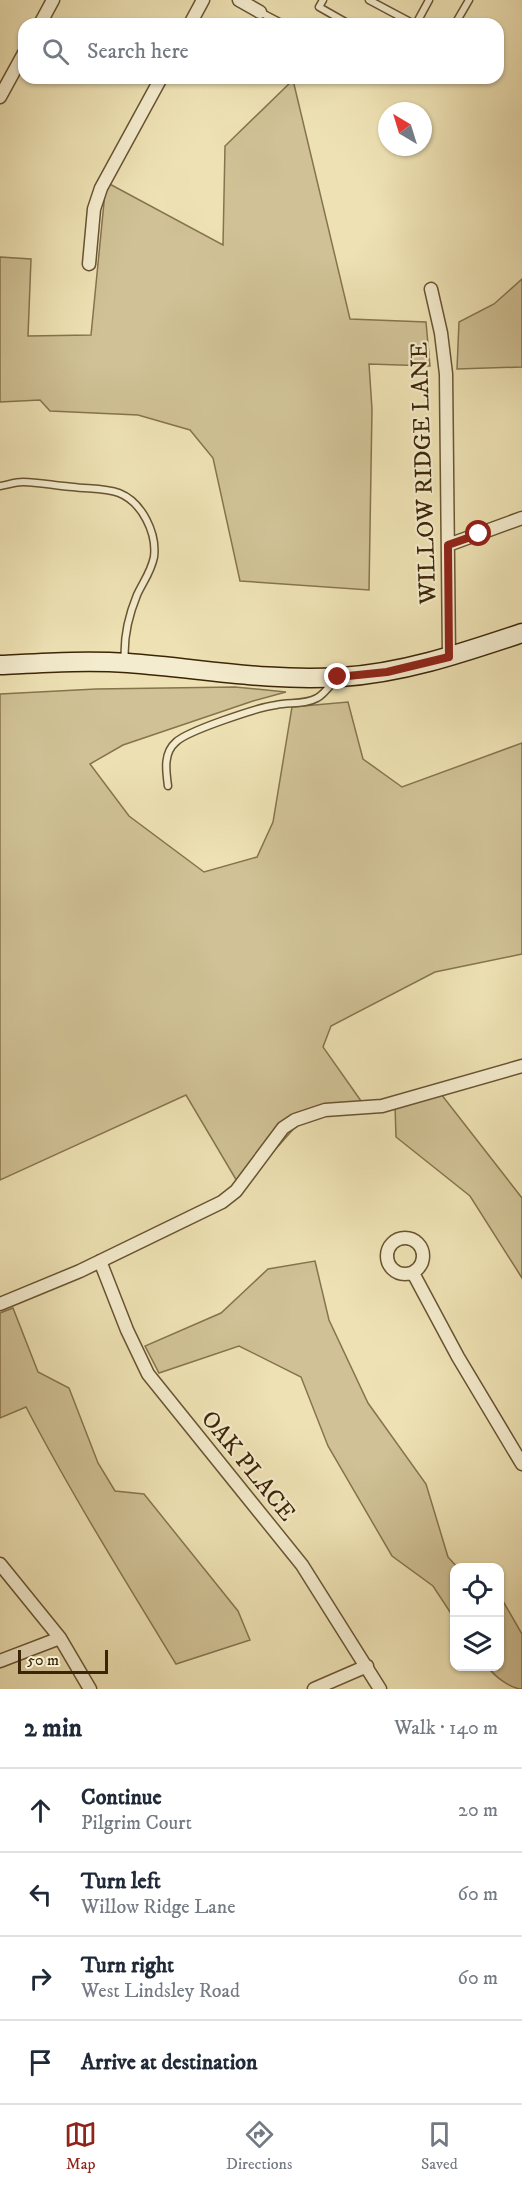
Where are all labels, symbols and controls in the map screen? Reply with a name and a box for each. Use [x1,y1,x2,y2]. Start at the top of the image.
search box [18,18,504,84]
icon: search [39,35,72,68]
text: Search here [87,38,189,65]
north arrow [378,102,432,156]
street label: WILLOW RIDGE LANE [404,341,444,606]
route start [465,520,491,546]
route end [324,663,350,689]
street label: OAK PLACE [194,1405,302,1527]
map controls [450,1563,504,1671]
button: locate [450,1563,504,1617]
button: layers [450,1617,504,1671]
scale bar [18,1647,108,1674]
text: 50 m [27,1650,59,1670]
text: 2 min [24,1712,82,1745]
text: Walk · 140 m [394,1716,498,1741]
text: Continue [81,1784,162,1811]
icon: ahead [24,1794,57,1827]
text: 20 m [458,1798,498,1823]
text: Pilgrim Court [81,1811,192,1836]
text: Turn left [81,1868,161,1895]
icon: left [24,1878,57,1911]
text: 60 m [458,1882,498,1907]
text: Willow Ridge Lane [81,1895,235,1920]
text: Turn right [81,1952,174,1979]
icon: right [24,1962,57,1995]
text: 60 m [458,1966,498,1991]
text: West Lindsley Road [81,1979,240,2004]
icon: arrive [24,2046,57,2079]
text: Arrive at destination [81,2049,258,2076]
tab: Map [64,2118,97,2174]
tab: Directions [226,2118,292,2174]
tab: Saved [421,2118,458,2174]

